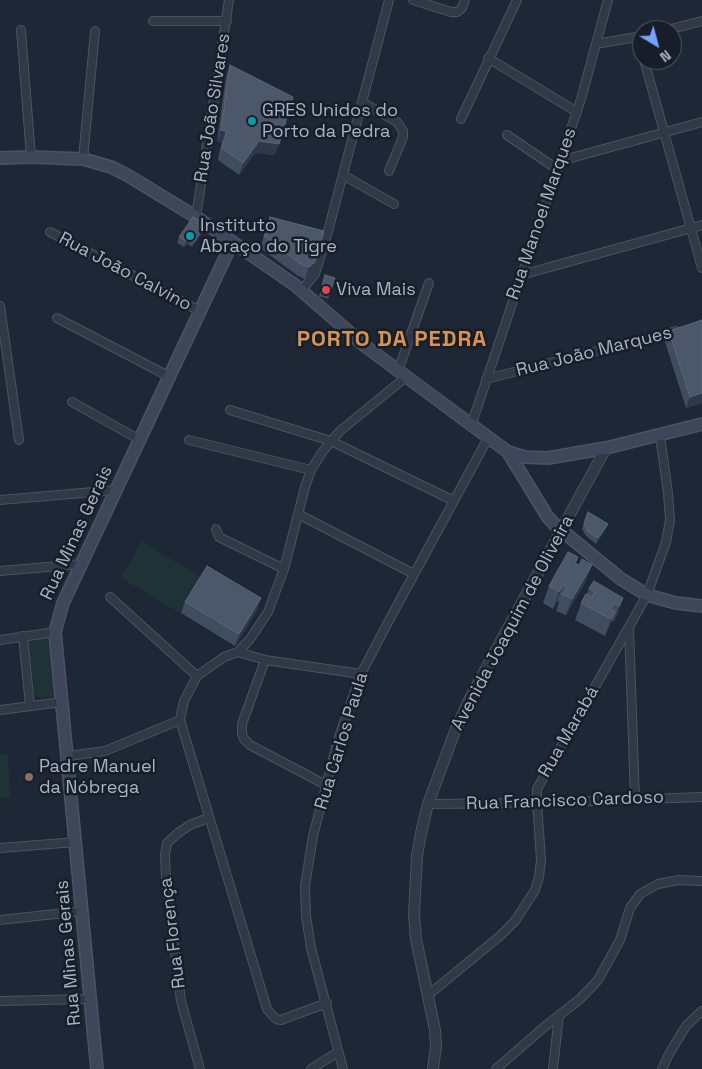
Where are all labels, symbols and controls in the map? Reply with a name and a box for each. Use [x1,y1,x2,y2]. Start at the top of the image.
north arrow [632,20,682,70]
street label: Rua João Silvares [191,32,235,184]
text: N [656,46,675,66]
place label: GRES Unidos do Porto da Pedra [262,100,398,142]
marker: GRES Unidos do Porto da Pedra [246,115,258,127]
street label: Rua Manoel Marques [502,125,582,303]
place label: Instituto Abraço do Tigre [200,215,337,258]
street label: Rua João Calvino [55,228,195,316]
marker: Instituto Abraço do Tigre [184,230,196,242]
place label: Viva Mais [336,279,416,301]
marker: Viva Mais [320,284,332,296]
street label: Rua João Marques [514,322,674,382]
district label: PORTO DA PEDRA [295,327,489,353]
street label: Rua Minas Gerais [36,462,118,604]
street label: Avenida Joaquim de Oliveira [447,512,579,734]
street label: Rua Carlos Paula [311,670,373,812]
street label: Rua Marabá [534,682,604,782]
place label: Padre Manuel da Nóbrega [39,756,156,799]
marker: Padre Manuel da Nóbrega [23,771,35,783]
street label: Rua Francisco Cardoso [466,787,664,815]
street label: Rua Florença [155,876,191,990]
street label: Rua Minas Gerais [52,879,86,1027]

